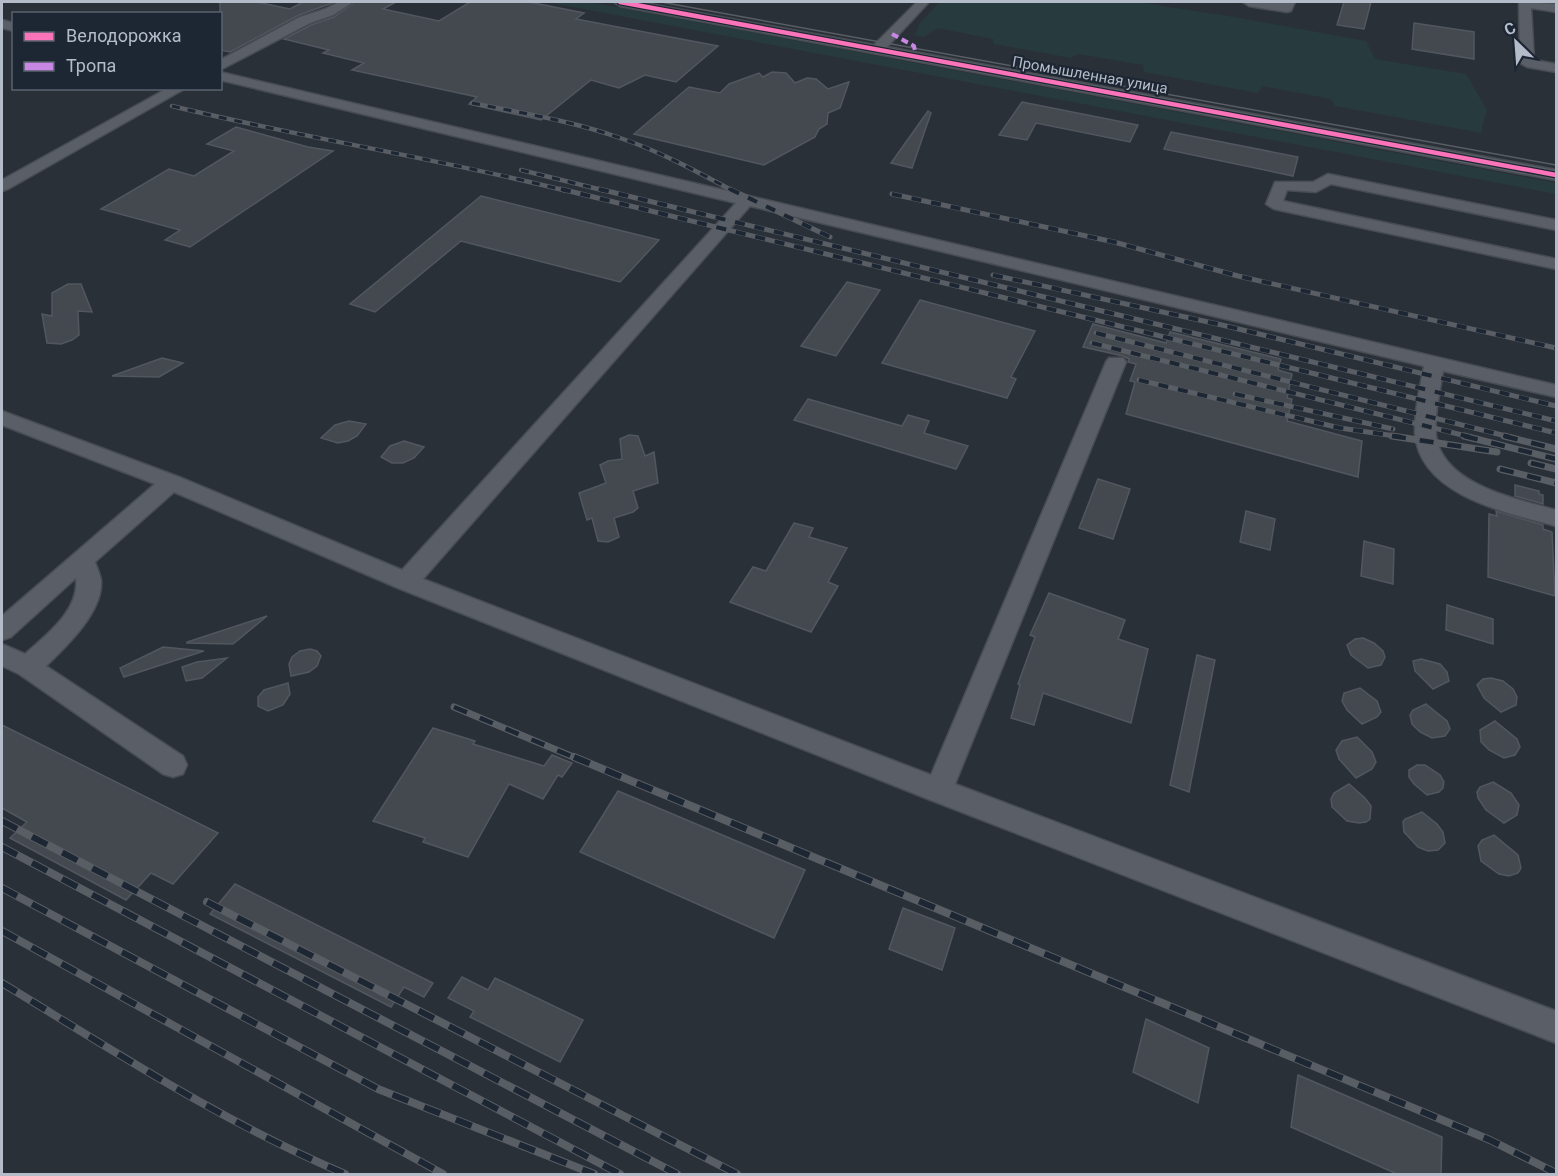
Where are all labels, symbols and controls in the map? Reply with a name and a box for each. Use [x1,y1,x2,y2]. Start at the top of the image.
legend [12,12,222,90]
north arrow [1486,12,1546,72]
text: С [1501,18,1519,40]
text: Велодорожка [66,25,181,46]
street label: Промышленная улица [1011,52,1169,98]
text: Тропа [66,55,116,76]

